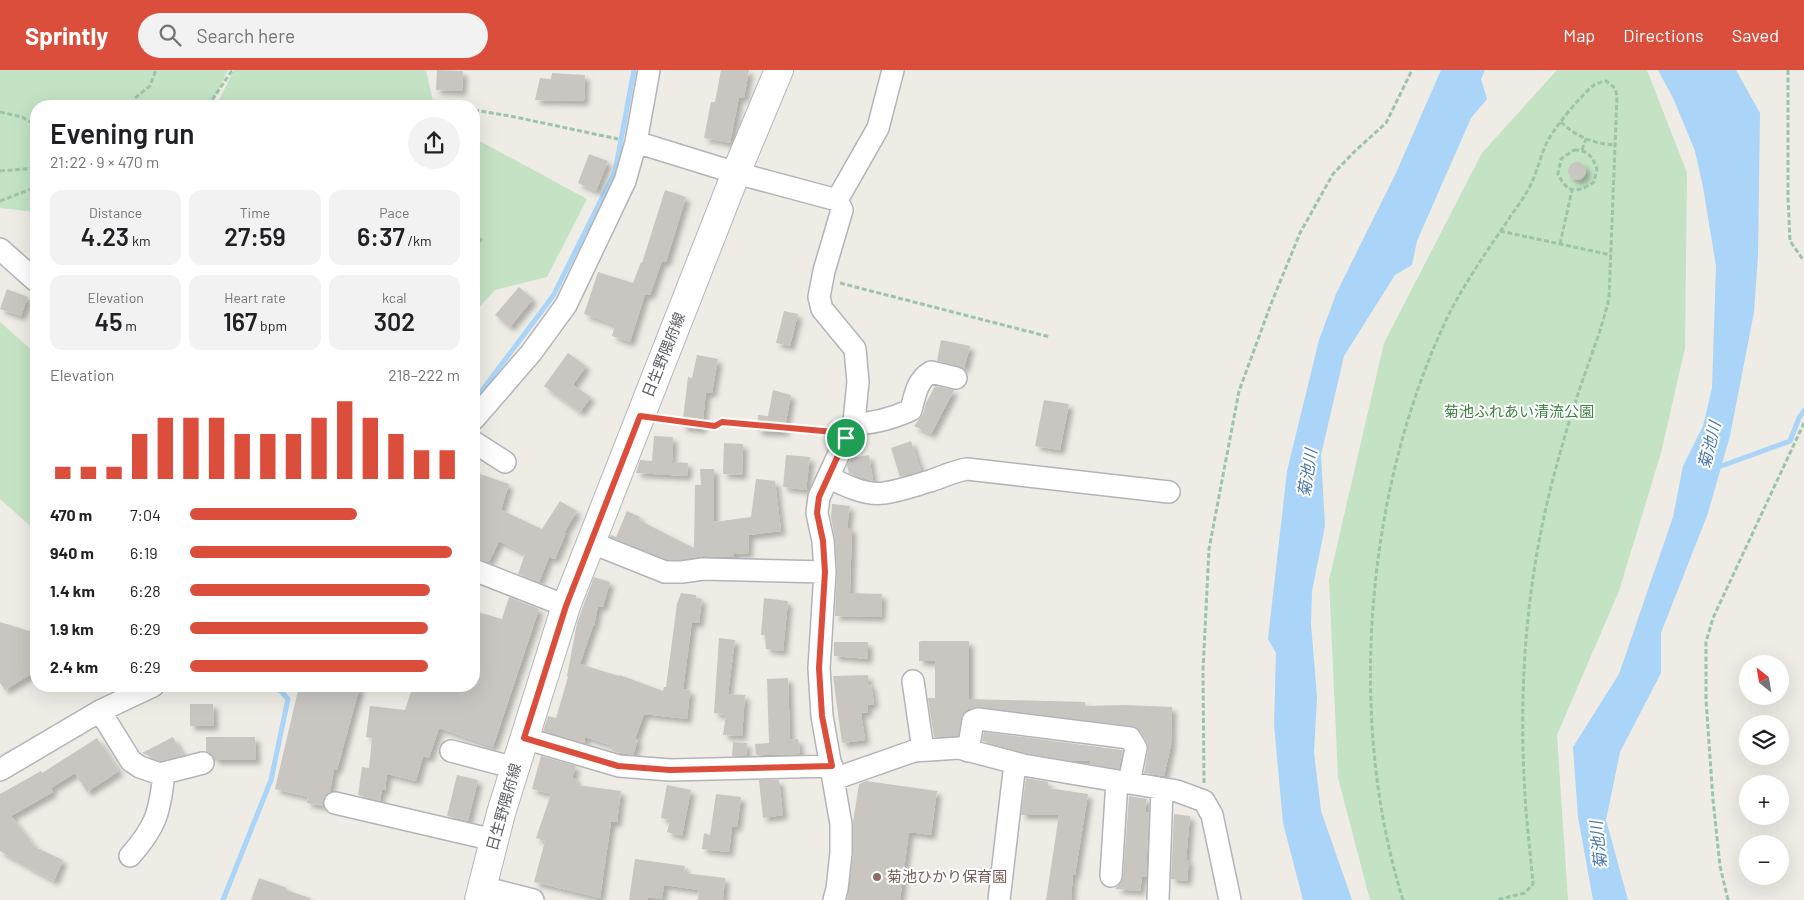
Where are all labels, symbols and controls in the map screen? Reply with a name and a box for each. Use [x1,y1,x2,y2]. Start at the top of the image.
search box [138,13,488,58]
text: Sprintly [25,21,108,50]
icon: search [156,21,184,49]
text: Search here [196,24,295,47]
text: Map [1563,24,1595,46]
text: Directions [1623,24,1704,46]
text: Saved [1732,24,1779,46]
text: Evening run [50,116,195,150]
button: share [408,117,460,169]
text: 21:22 · 9 × 470 m [50,152,159,171]
text: Distance [89,204,142,221]
text: Time [240,204,270,221]
text: Pace [379,204,409,221]
text: 4.23 [81,221,129,251]
text: 27:59 [224,221,286,251]
text: 6:37 [357,221,405,251]
text: km [129,232,150,249]
text: /km [405,232,432,249]
text: Elevation [87,289,144,306]
text: Heart rate [224,289,286,306]
text: kcal [382,289,407,306]
text: 45 [95,306,122,336]
text: 167 [223,306,257,336]
text: 302 [374,306,415,336]
street label: 日生野隈府線 [638,310,688,400]
text: m [122,317,137,334]
text: bpm [257,317,287,334]
text: Elevation [50,365,114,384]
text: 218–222 m [388,365,460,384]
park label: 菊池ふれあい清流公園 [1444,402,1594,420]
pin [825,417,867,459]
water label: 菊池川 [1693,417,1724,470]
icon: arrive [832,424,860,452]
water label: 菊池川 [1293,446,1320,498]
text: 470 m [50,505,92,524]
text: 7:04 [130,505,161,524]
text: 940 m [50,543,94,562]
text: 6:19 [130,543,158,562]
text: 1.4 km [50,581,95,600]
text: 6:28 [130,581,161,600]
text: 1.9 km [50,619,94,638]
text: 6:29 [130,619,161,638]
north arrow [1739,655,1789,705]
map controls [1739,655,1789,885]
text: 2.4 km [50,657,98,676]
text: 6:29 [130,657,161,676]
button: layers [1739,715,1789,765]
street label: 日生野隈府線 [482,761,524,852]
button: + [1739,775,1789,825]
water label: 菊池川 [1585,818,1609,870]
button: − [1739,835,1789,885]
place label: 菊池ひかり保育園 [887,867,1007,885]
marker: 菊池ひかり保育園 [871,871,883,883]

